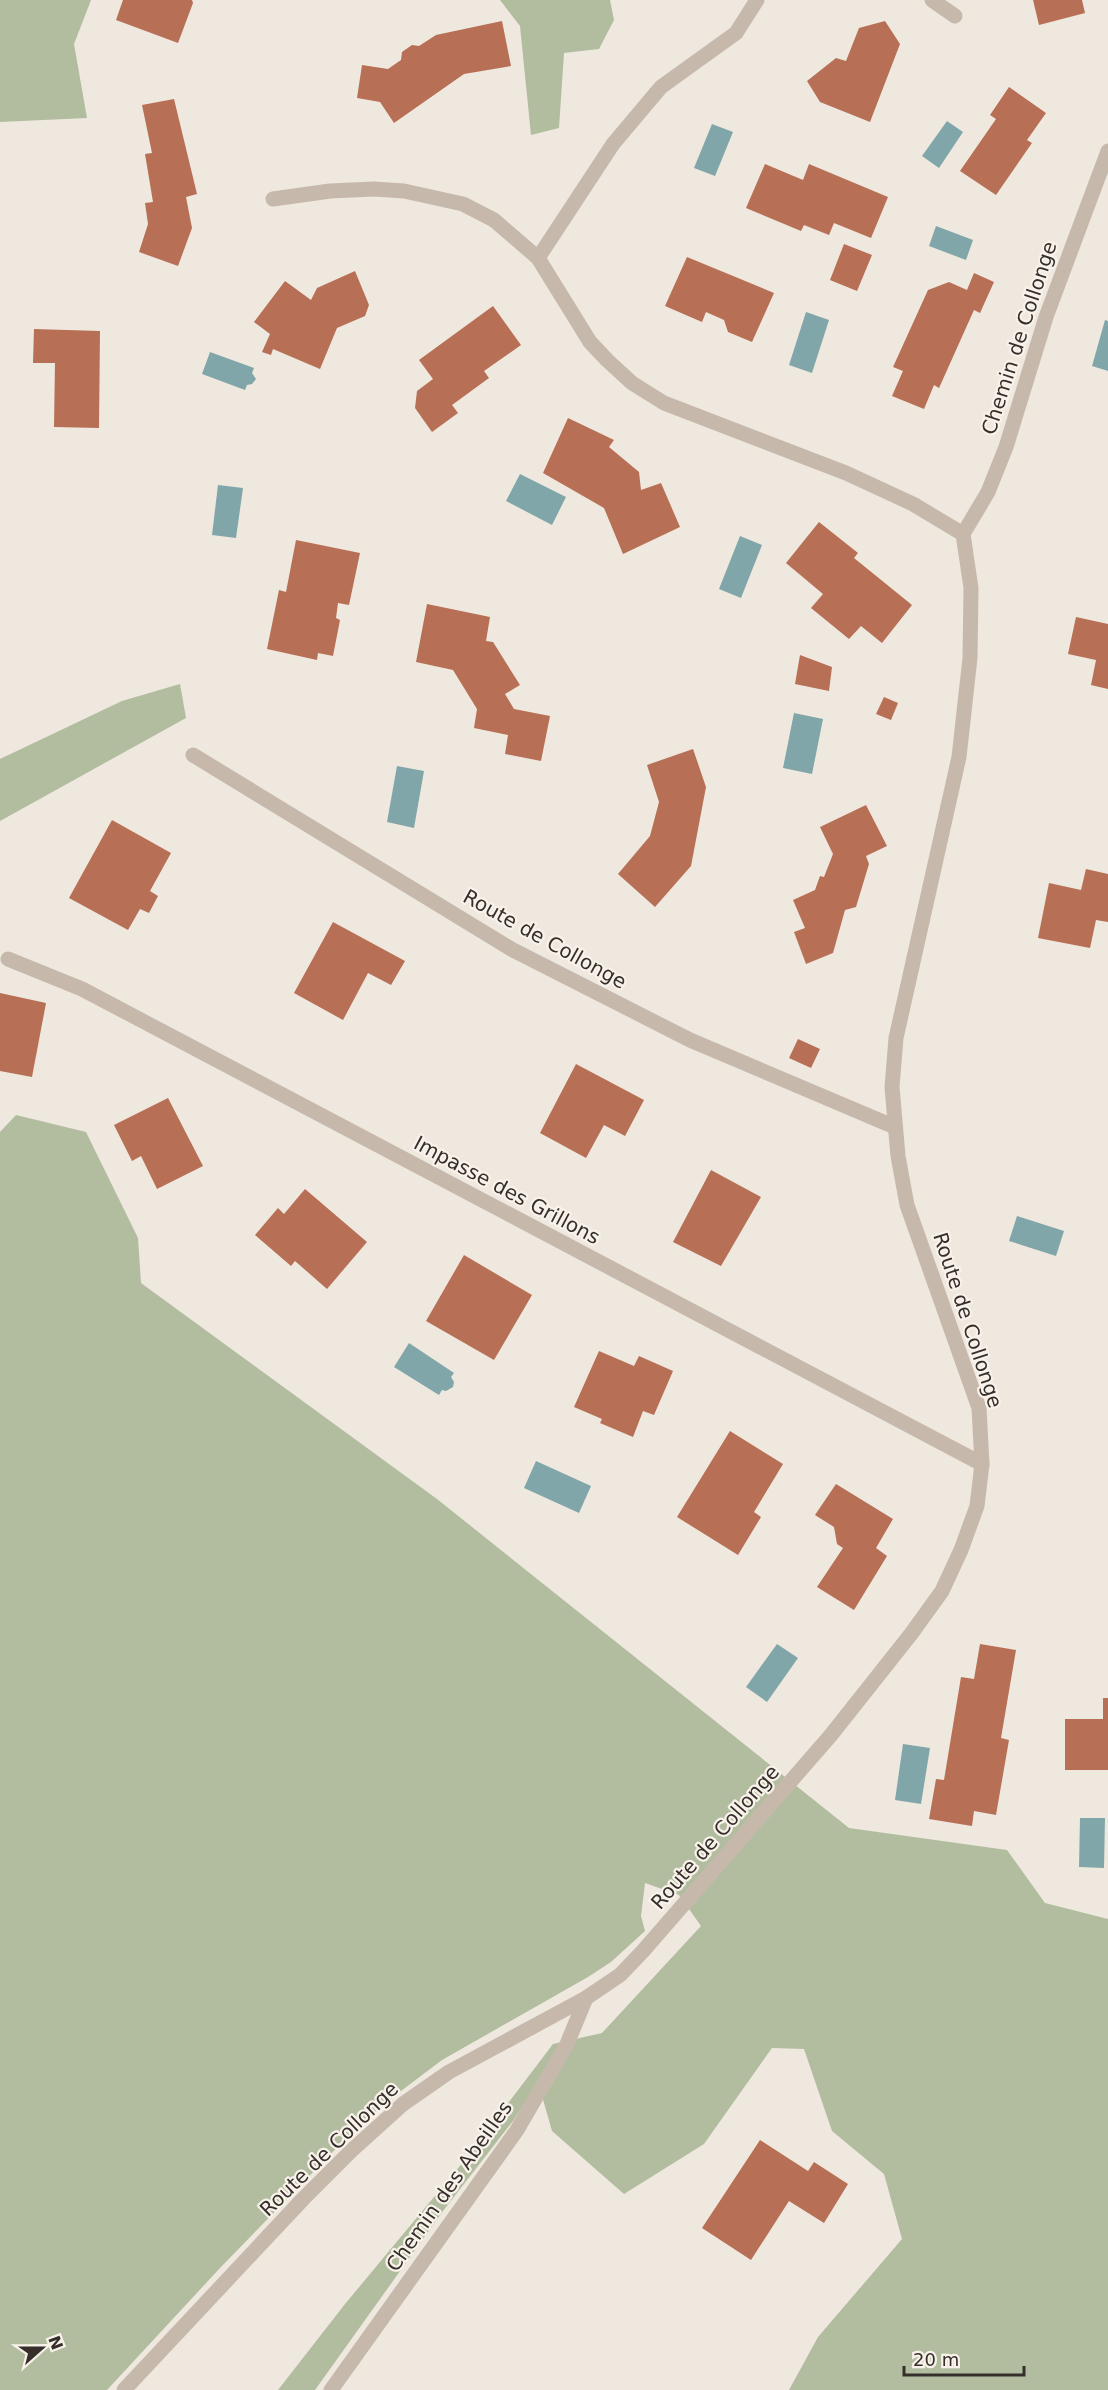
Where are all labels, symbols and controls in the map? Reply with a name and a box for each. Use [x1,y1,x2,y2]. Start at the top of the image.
street label: Chemin de Collonge [976,238,1062,438]
street label: Route de Collonge [459,884,631,994]
street label: Impasse des Grillons [410,1131,604,1249]
street label: Route de Collonge [928,1229,1008,1411]
street label: Route de Collonge [646,1760,784,1914]
street label: Route de Collonge [255,2077,403,2221]
street label: Chemin des Abeilles [381,2096,517,2276]
north arrow [12,2318,72,2378]
text: N [44,2333,67,2352]
scale bar [904,2339,1024,2377]
text: 20 m [913,2349,959,2370]

